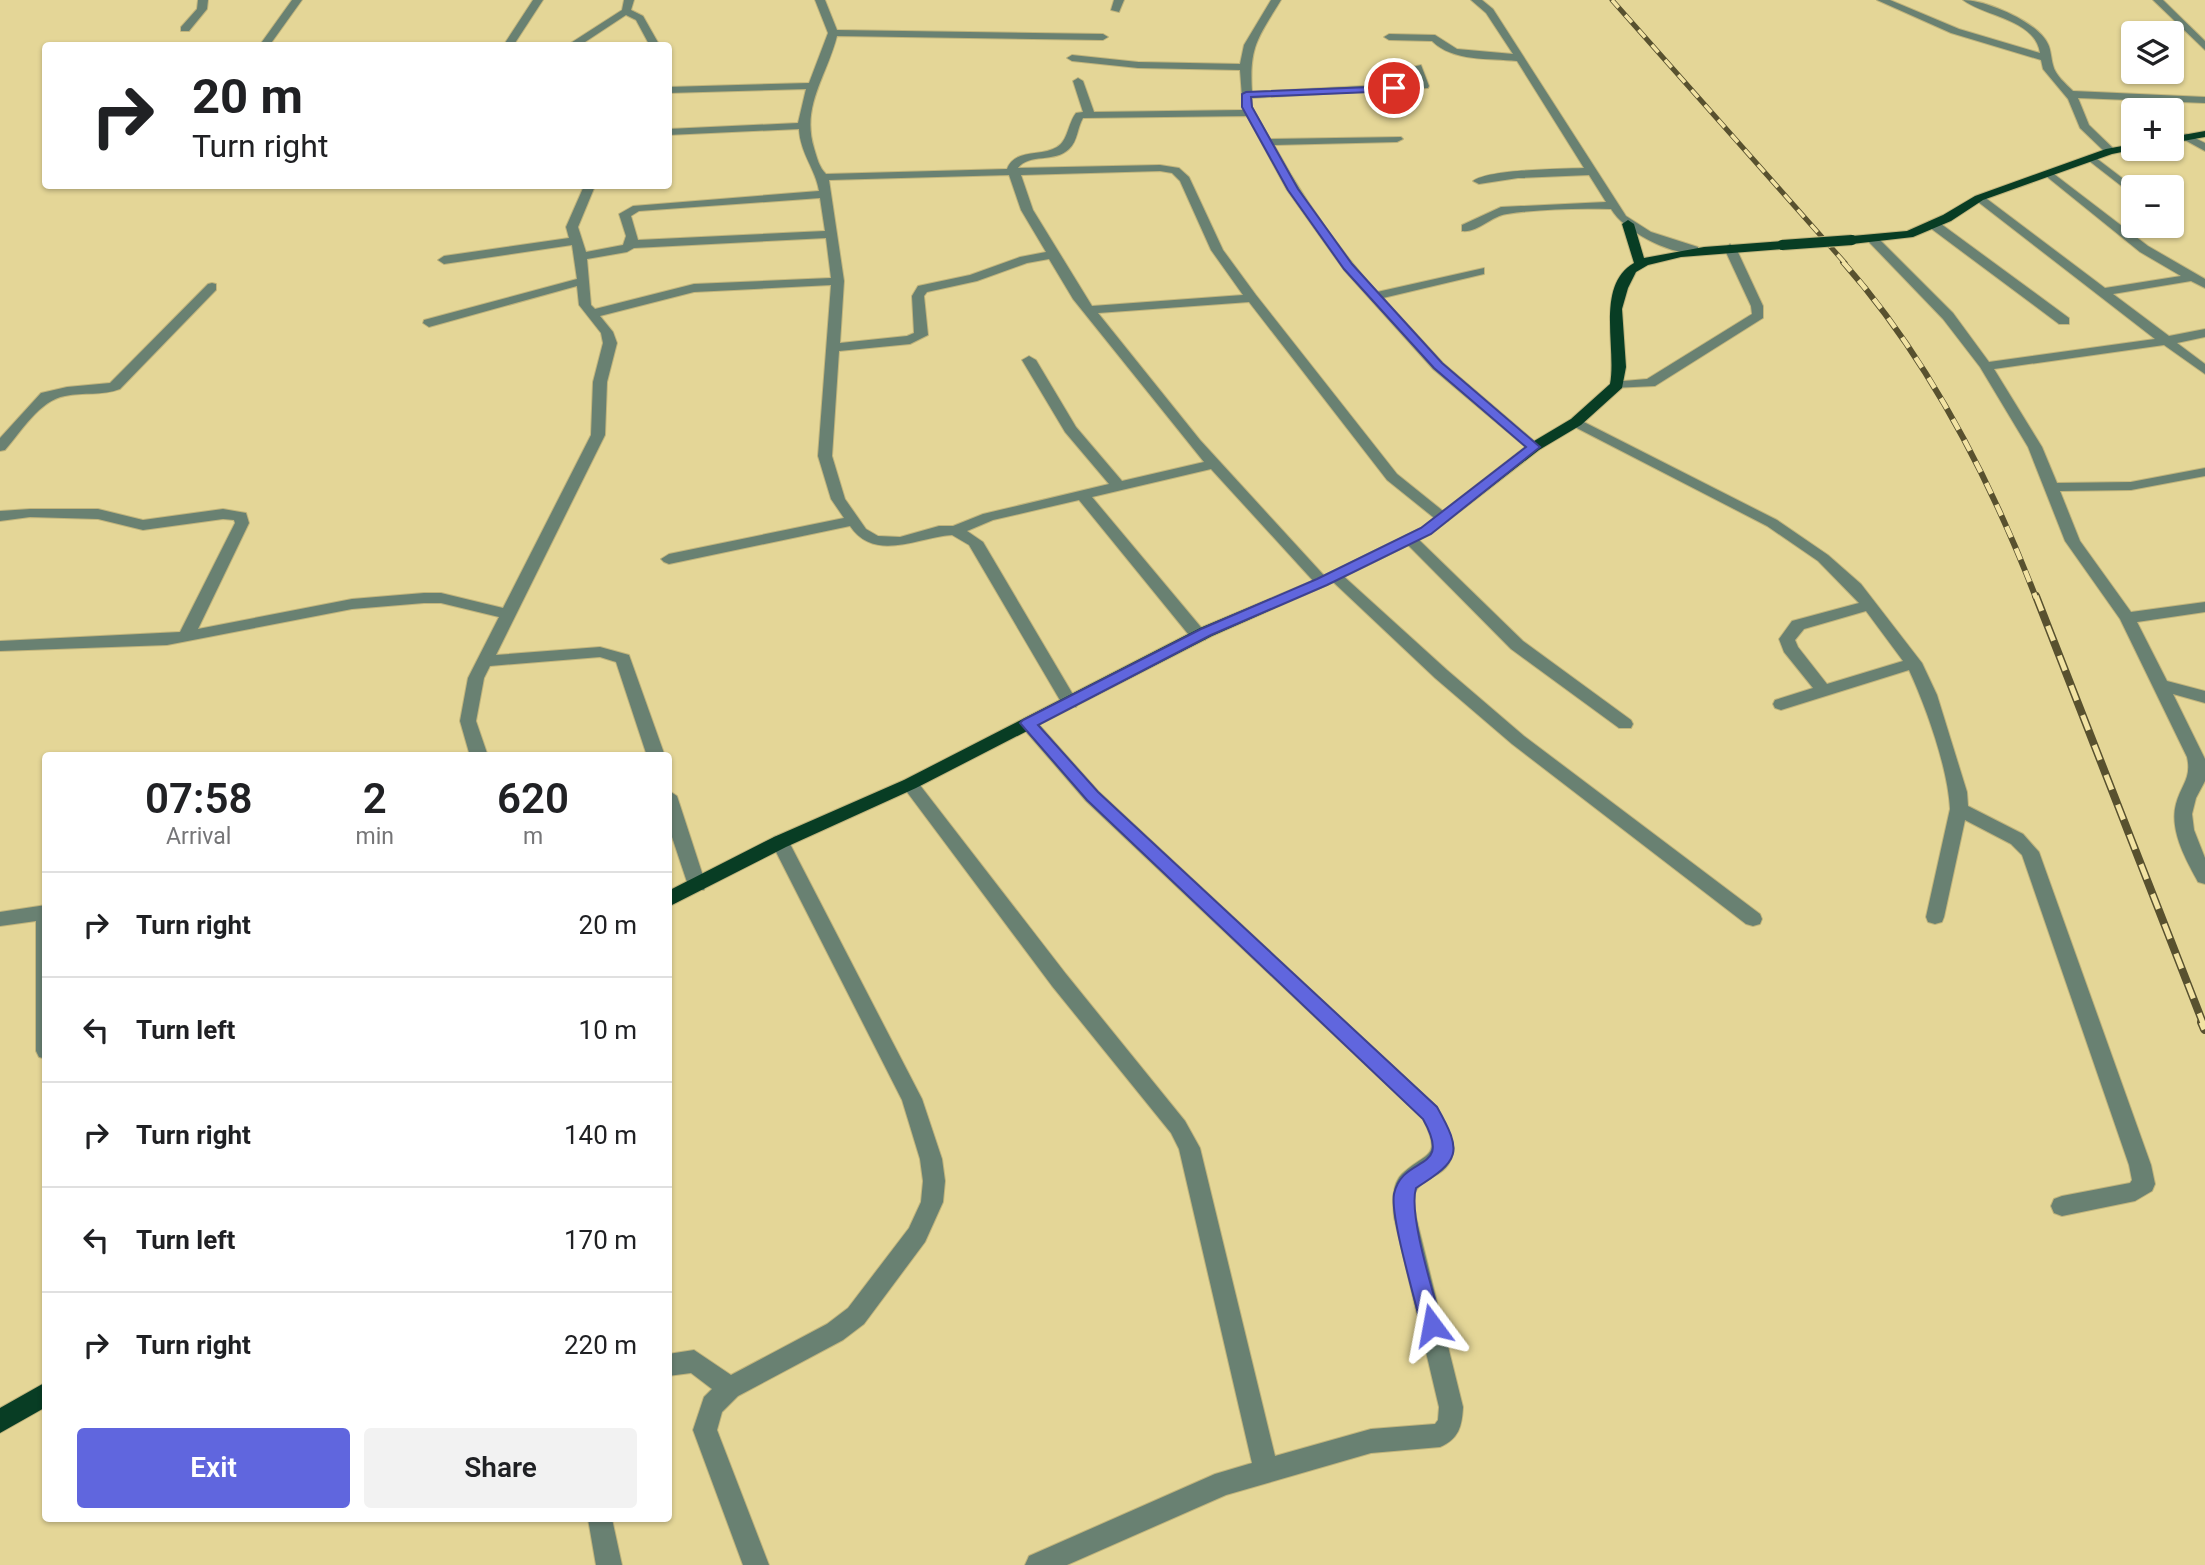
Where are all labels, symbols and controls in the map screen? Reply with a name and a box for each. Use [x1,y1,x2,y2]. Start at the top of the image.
map controls [2121,21,2184,238]
button: layers [2121,21,2184,84]
pin [1364,58,1424,118]
text: 20 m [192,68,303,125]
icon: arrive [1375,69,1413,107]
icon: right [77,70,168,161]
button: + [2121,98,2184,161]
text: Turn right [192,127,328,165]
button: − [2121,175,2184,238]
text: 07:58 [145,774,252,823]
text: 2 [363,774,387,823]
text: 620 [497,774,569,823]
text: Arrival [166,823,231,850]
text: min [355,823,394,850]
text: m [523,823,543,850]
icon: right [77,906,115,944]
text: Turn right [136,910,251,940]
text: 20 m [579,910,637,940]
icon: left [77,1011,115,1049]
text: Turn left [136,1015,235,1045]
text: 10 m [579,1015,637,1045]
icon: right [77,1116,115,1154]
text: Turn right [136,1120,251,1150]
text: 140 m [564,1120,637,1150]
icon: left [77,1221,115,1259]
text: Turn left [136,1225,235,1255]
text: 170 m [564,1225,637,1255]
position arrow [1395,1288,1469,1362]
icon: right [77,1326,115,1364]
text: Turn right [136,1330,251,1360]
text: 220 m [564,1330,637,1360]
button: Exit [77,1428,350,1508]
button: Share [364,1428,637,1508]

